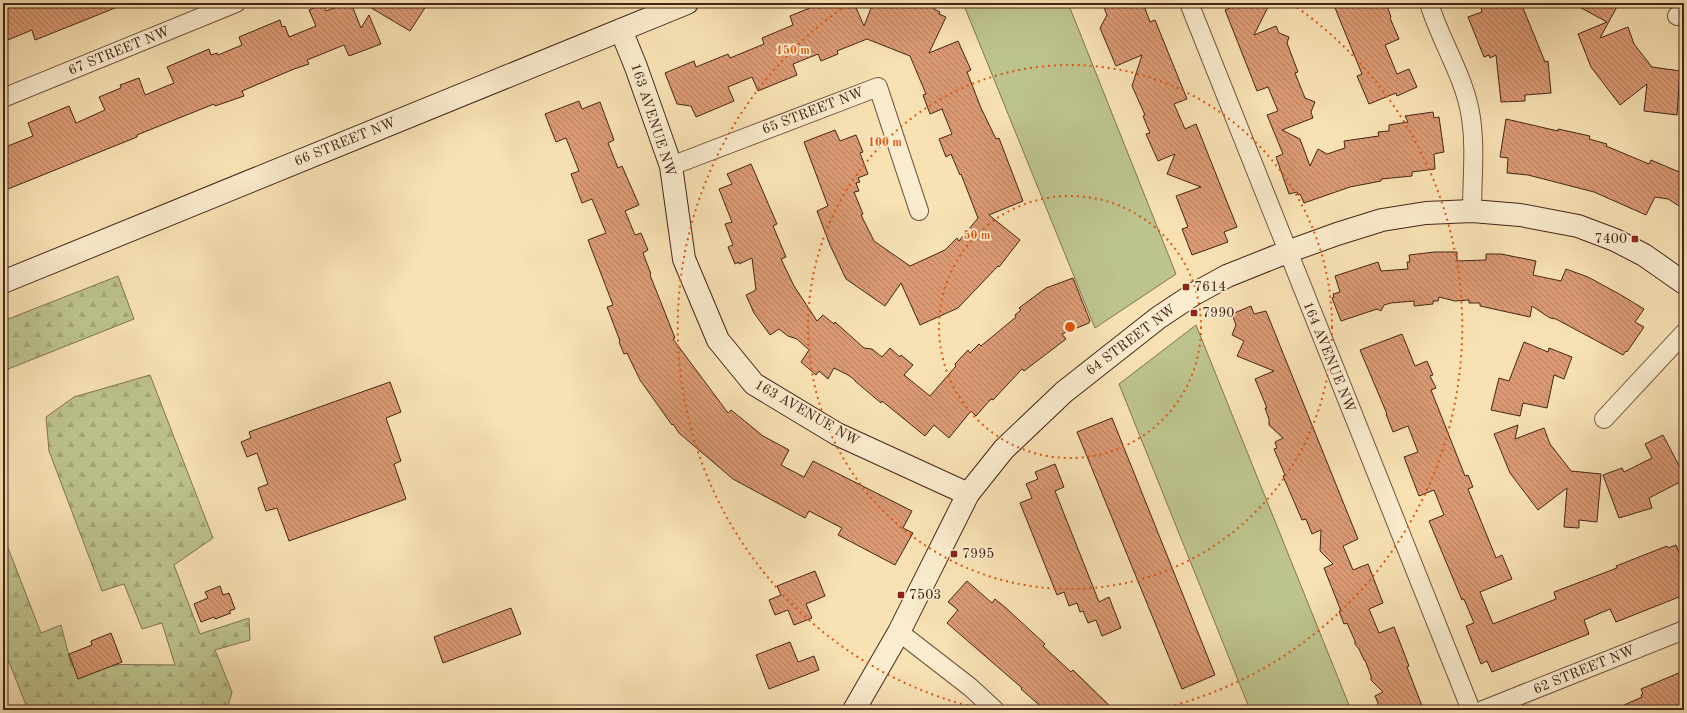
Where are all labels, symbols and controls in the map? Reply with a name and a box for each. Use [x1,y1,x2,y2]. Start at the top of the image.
street label: 67 STREET NW [66,24,172,78]
text: 150 m [776,44,810,57]
street label: 163 AVENUE NW [628,62,678,178]
street label: 65 STREET NW [760,85,866,137]
street label: 66 STREET NW [292,115,398,169]
text: 100 m [868,137,902,149]
text: 50 m [964,229,991,242]
place label: 7400 [1595,232,1627,246]
marker: 7400 [1630,234,1640,244]
place label: 7614 [1194,280,1226,294]
marker: 7614 [1181,282,1191,292]
street label: 164 AVENUE NW [1300,300,1358,414]
street label: 64 STREET NW [1084,302,1178,378]
place label: 7990 [1202,306,1234,320]
marker: 7990 [1189,308,1199,318]
centre of rings [1063,320,1077,334]
street label: 163 AVENUE NW [752,377,862,449]
place label: 7995 [962,547,994,561]
marker: 7995 [949,549,959,559]
place label: 7503 [909,588,941,602]
marker: 7503 [896,590,906,600]
street label: 62 STREET NW [1531,643,1637,697]

